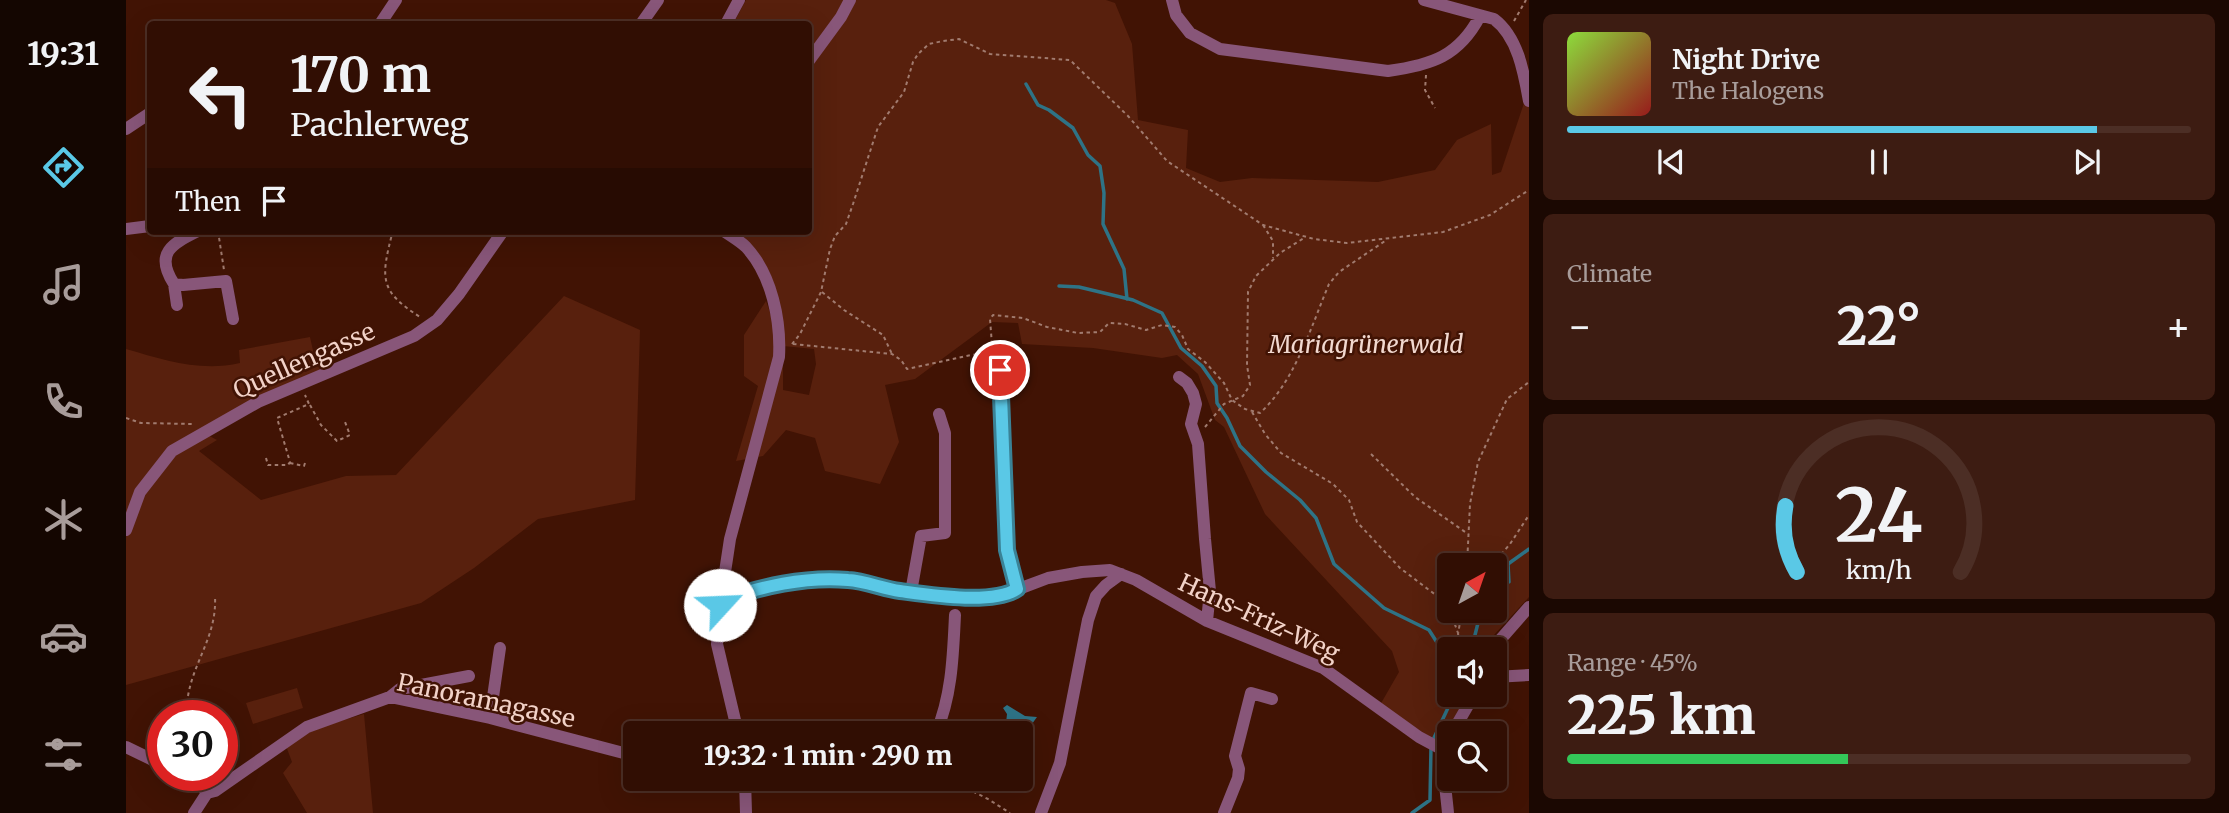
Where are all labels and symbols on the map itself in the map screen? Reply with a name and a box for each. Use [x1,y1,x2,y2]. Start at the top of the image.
street label: Quellengasse [228,316,379,406]
park label: Mariagrünerwald [1268,329,1463,360]
pin [970,340,1030,400]
north arrow [1437,553,1507,623]
street label: Hans-Friz-Weg [1174,567,1345,669]
position arrow [683,568,757,642]
street label: Panoramagasse [394,667,578,735]
speed limit sign: 30 [147,700,238,791]

